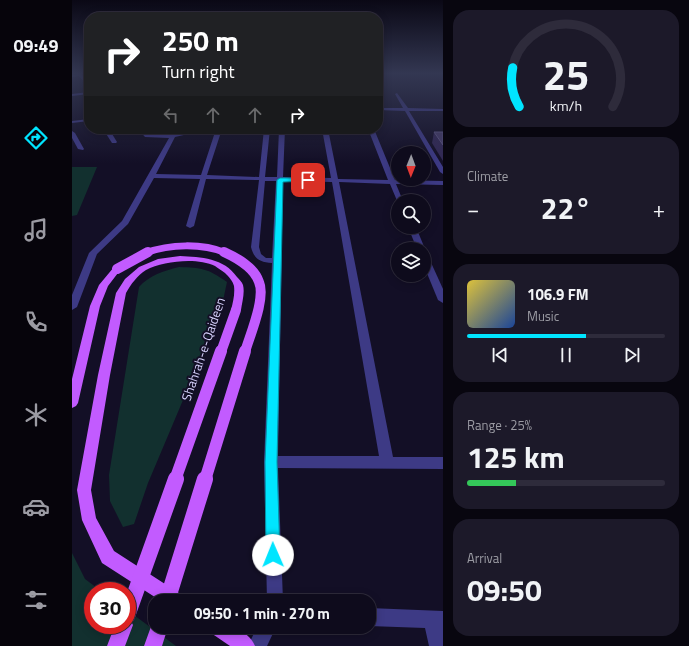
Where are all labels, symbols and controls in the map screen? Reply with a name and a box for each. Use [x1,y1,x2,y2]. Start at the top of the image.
text: 250 m [162,19,239,62]
icon: right [96,28,148,80]
text: 09:49 [14,32,58,59]
text: 25 [543,42,589,105]
text: Turn right [162,58,235,85]
text: km/h [550,94,582,116]
icon: left [160,104,182,126]
icon: ahead [202,104,224,126]
icon: ahead [244,104,266,126]
icon: right [286,104,308,126]
icon: directions [22,124,50,152]
north arrow [391,146,431,186]
map controls [391,146,431,282]
pin [291,163,325,197]
text: Climate [467,166,508,186]
icon: arrive [297,169,319,191]
text: 22° [541,185,591,231]
text: − [467,192,479,226]
text: + [653,192,665,226]
button: search [391,194,431,234]
icon: music [22,216,50,244]
button: layers [391,242,431,282]
text: 106.9 FM [527,283,589,306]
street label: Shahrah-e-Qaideen [176,294,230,404]
text: Music [527,306,559,326]
icon: phone [22,308,50,336]
icon: previous [489,344,511,366]
icon: pause [555,344,577,366]
icon: next [621,344,643,366]
icon: climate [22,401,50,429]
text: Range · 25% [467,415,532,435]
text: 125 km [467,434,565,480]
icon: car [22,493,50,521]
position arrow [252,534,294,576]
text: Arrival [467,548,502,568]
text: 09:50 [467,567,542,613]
speed limit sign: 30 [84,582,136,634]
icon: filters [22,586,50,614]
text: 09:50 · 1 min · 270 m [194,602,330,625]

